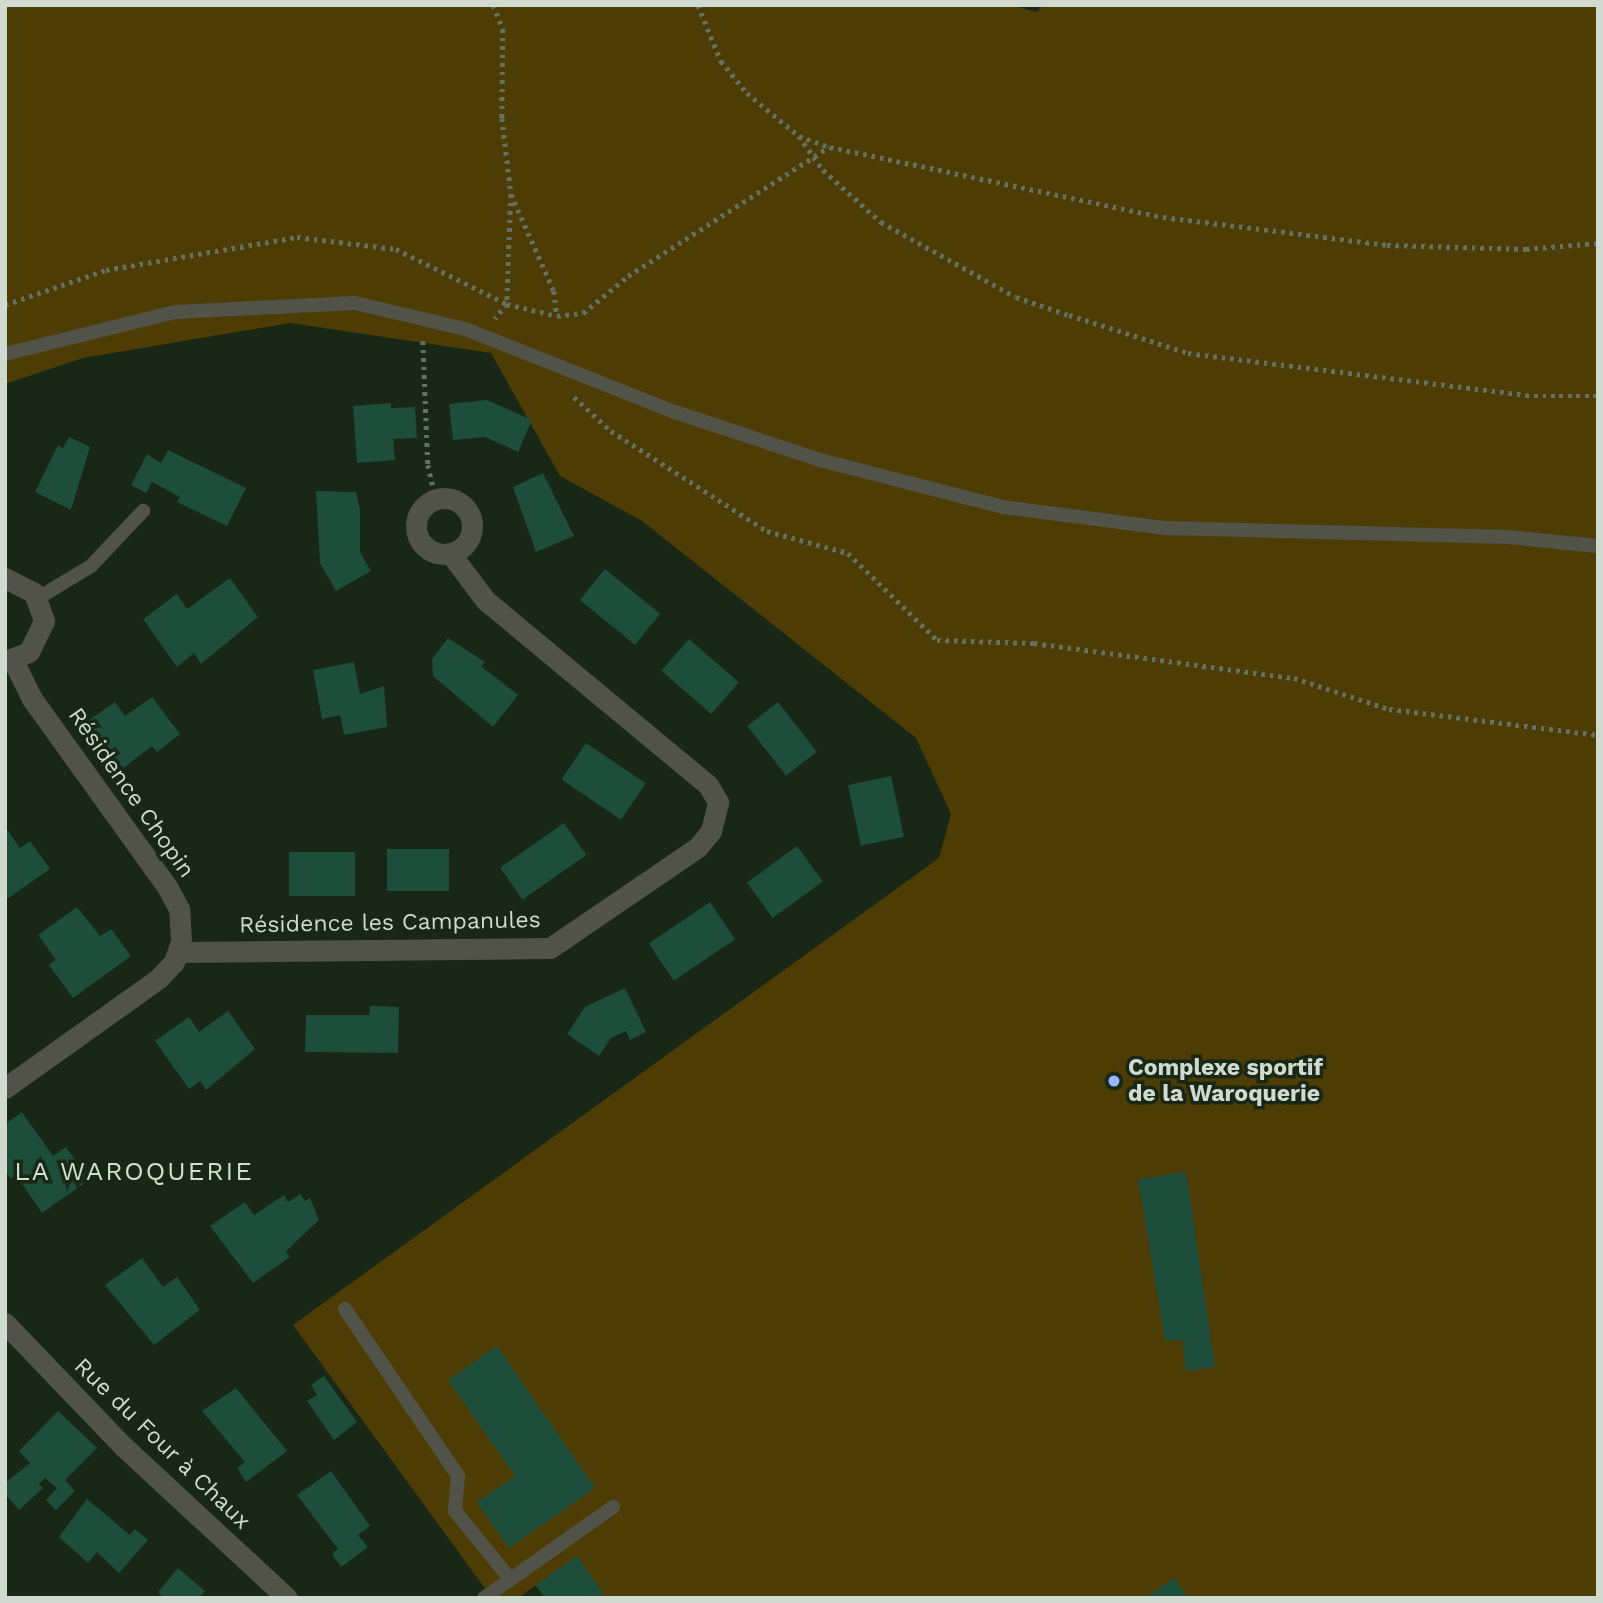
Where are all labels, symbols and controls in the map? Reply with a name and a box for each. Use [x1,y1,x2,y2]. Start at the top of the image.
street label: Résidence Chopin [62,703,200,883]
street label: Résidence les Campanules [239,907,541,939]
place label: Complexe sportif de la Waroquerie [1128,1054,1323,1108]
marker: Complexe sportif de la Waroquerie [1106,1073,1122,1089]
district label: LA WAROQUERIE [15,1156,253,1188]
street label: Rue du Four à Chaux [68,1352,256,1536]

